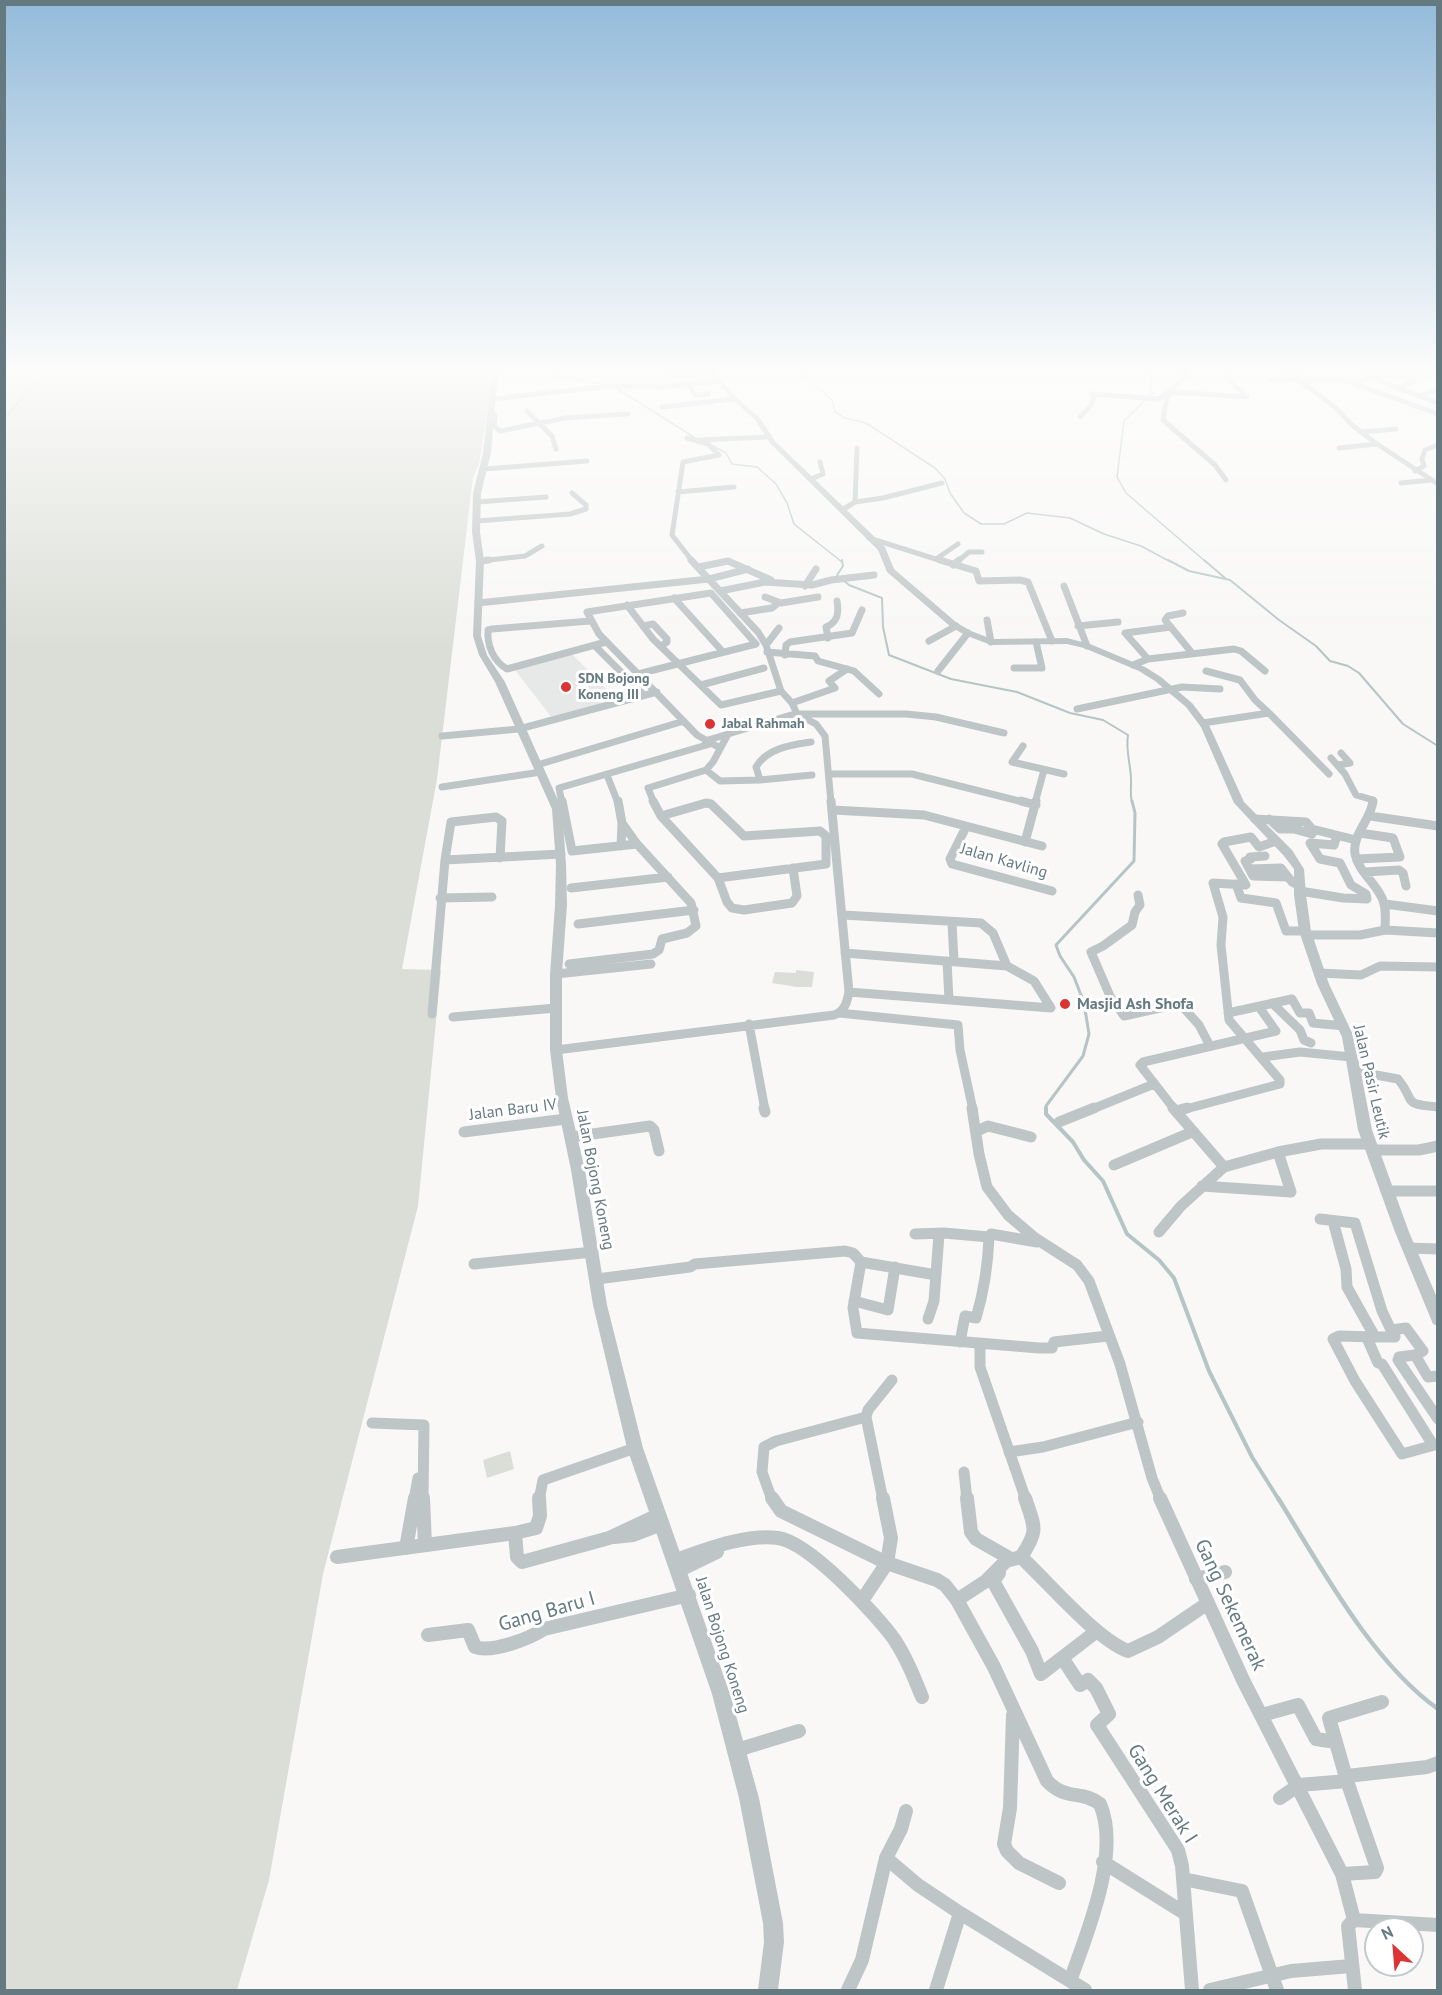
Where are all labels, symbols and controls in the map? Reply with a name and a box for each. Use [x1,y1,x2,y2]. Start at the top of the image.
place label: SDN Bojong Koneng III [578,671,649,704]
marker: SDN Bojong Koneng III [559,680,573,694]
place label: Jabal Rahmah [722,716,805,732]
marker: Jabal Rahmah [703,717,717,731]
street label: Jalan Kavling [958,839,1050,883]
place label: Masjid Ash Shofa [1077,994,1194,1014]
marker: Masjid Ash Shofa [1058,997,1072,1011]
street label: Jalan Pasir Leutik [1349,1023,1393,1141]
street label: Jalan Baru IV [468,1095,558,1125]
street label: Jalan Bojong Koneng [572,1108,618,1252]
street label: Gang Sekemerak [1189,1536,1271,1674]
street label: Jalan Bojong Koneng [691,1574,753,1716]
street label: Gang Baru I [496,1587,598,1637]
street label: Gang Merak I [1122,1740,1202,1848]
north arrow [1364,1917,1424,1977]
text: N [1378,1921,1396,1944]

